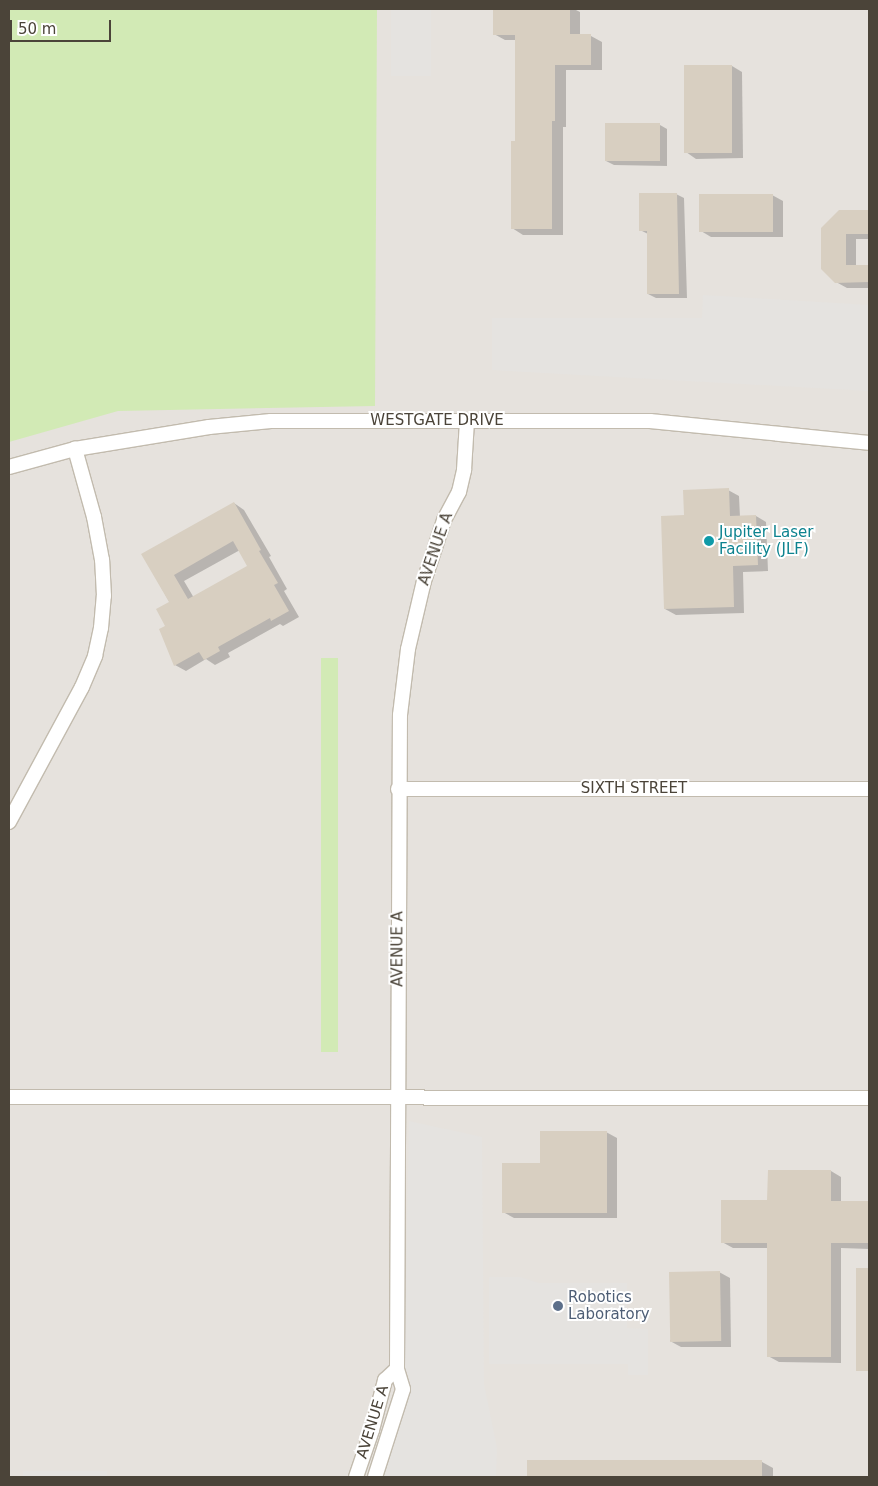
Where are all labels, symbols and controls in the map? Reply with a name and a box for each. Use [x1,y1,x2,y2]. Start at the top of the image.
scale bar [12,10,114,42]
text: 50 m [18,20,56,38]
street label: WESTGATE DRIVE [370,412,504,430]
street label: AVENUE A [415,510,457,588]
place label: Jupiter Laser Facility (JLF) [719,523,813,558]
marker: Jupiter Laser Facility (JLF) [703,535,715,547]
street label: SIXTH STREET [581,780,687,798]
street label: AVENUE A [389,911,407,987]
place label: Robotics Laboratory [568,1288,650,1323]
marker: Robotics Laboratory [552,1300,564,1312]
street label: AVENUE A [353,1383,393,1461]

